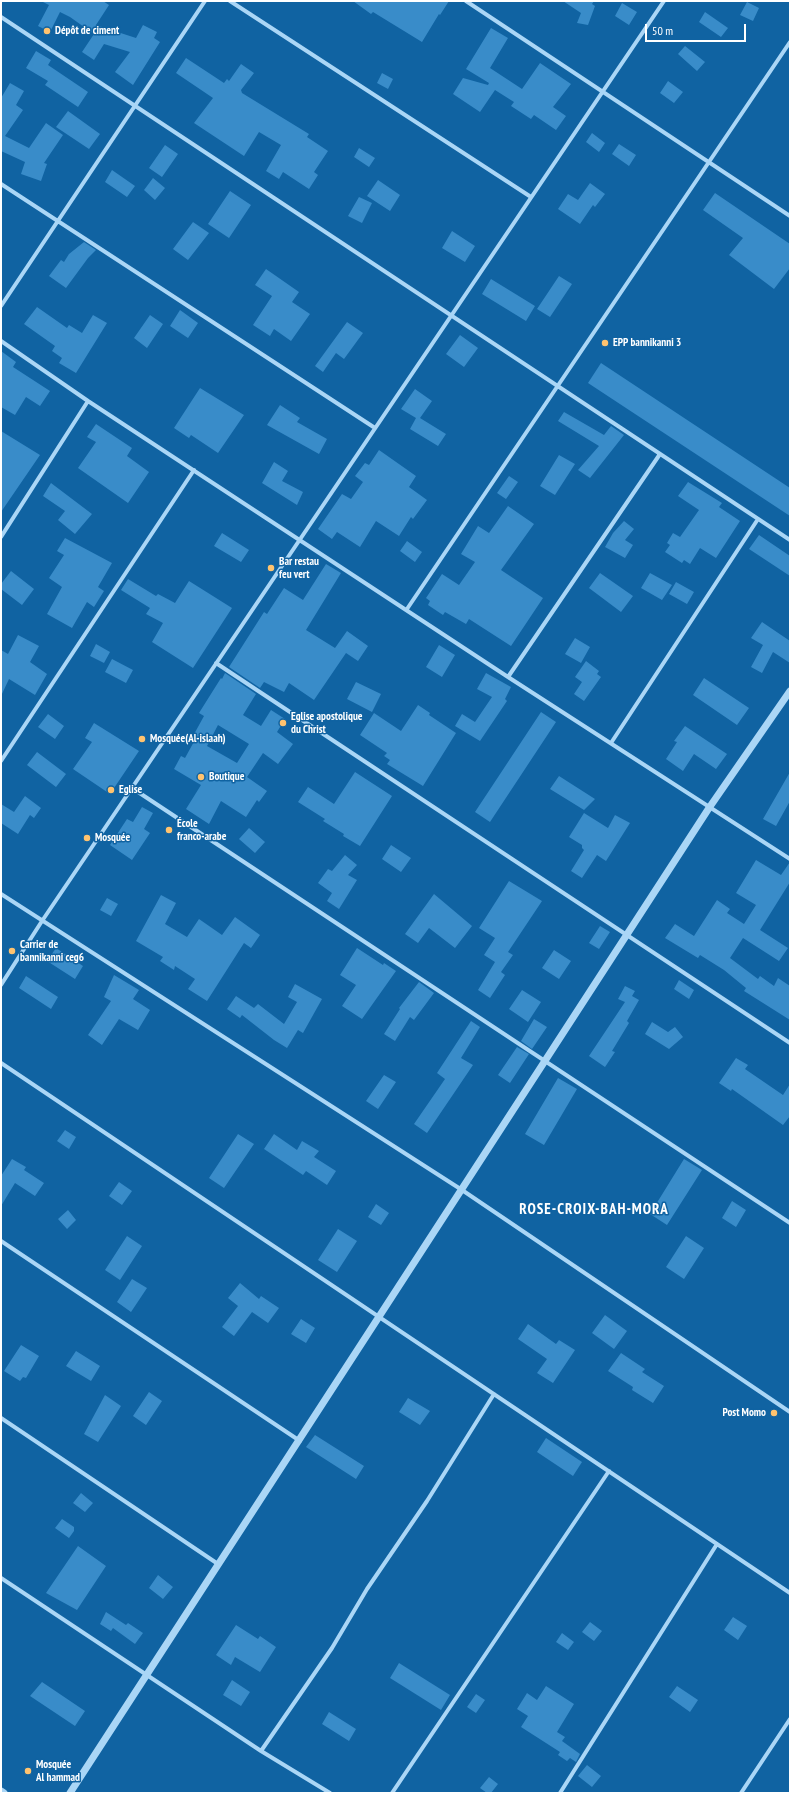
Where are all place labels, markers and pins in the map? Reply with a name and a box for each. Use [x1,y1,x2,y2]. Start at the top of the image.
place label: Dépôt de ciment [55,24,119,38]
marker: Dépôt de ciment [42,26,52,36]
place label: EPP bannikanni 3 [613,336,681,350]
marker: EPP bannikanni 3 [600,338,610,348]
place label: Bar restau feu vert [279,555,319,581]
marker: Bar restau feu vert [266,563,276,573]
place label: Eglise apostolique du Christ [291,710,362,736]
marker: Eglise apostolique du Christ [278,718,288,728]
place label: Mosquée(Al-islaah) [150,732,226,746]
marker: Mosquée(Al-islaah) [137,734,147,744]
place label: Boutique [209,770,244,784]
marker: Boutique [196,772,206,782]
place label: Eglise [119,783,142,797]
marker: Eglise [106,785,116,795]
place label: École franco-arabe [177,817,226,843]
marker: École franco-arabe [164,825,174,835]
place label: Mosquée [95,831,130,845]
marker: Mosquée [82,833,92,843]
place label: Carrier de bannikanni ceg6 [20,938,84,964]
marker: Carrier de bannikanni ceg6 [7,946,17,956]
place label: Post Momo [722,1406,766,1420]
marker: Post Momo [769,1408,779,1418]
place label: Mosquée Al hammad [36,1758,80,1784]
marker: Mosquée Al hammad [23,1766,33,1776]

